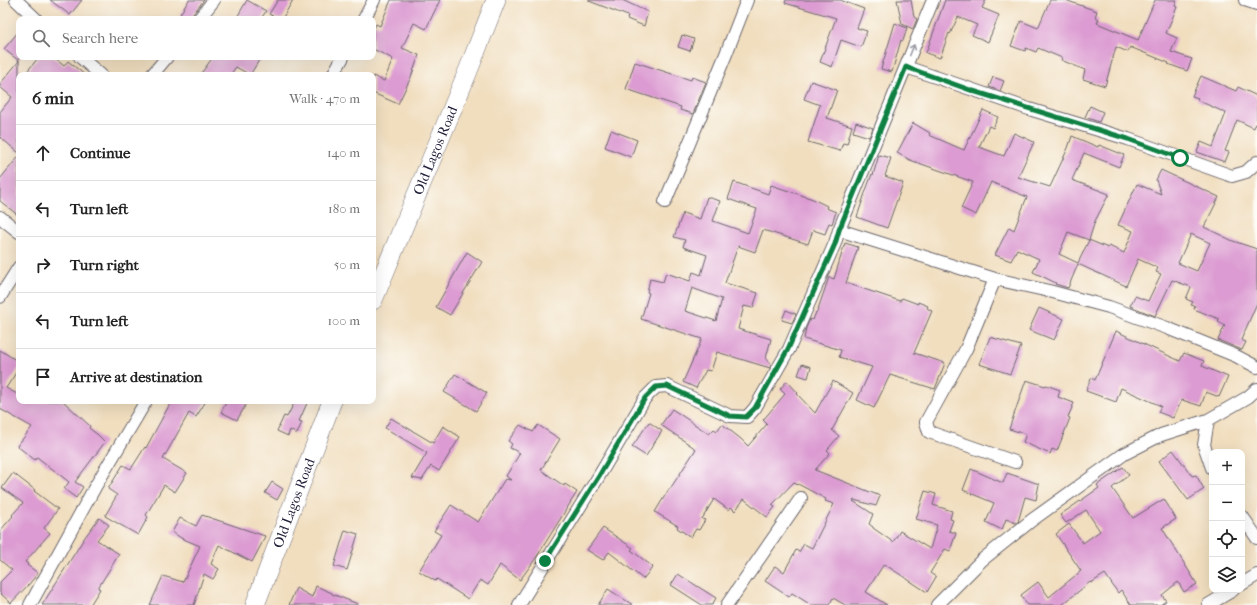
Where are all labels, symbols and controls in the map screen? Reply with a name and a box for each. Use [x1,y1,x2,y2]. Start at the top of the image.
search box [16,16,376,60]
icon: search [30,27,52,49]
text: Search here [62,29,138,47]
one-way arrow [909,45,917,57]
text: 6 min [32,88,74,108]
text: Walk · 470 m [289,91,360,106]
street label: Old Lagos Road [410,103,462,197]
icon: ahead [32,142,54,164]
text: Continue [70,144,130,162]
text: 140 m [327,145,360,160]
route start [1171,149,1189,167]
icon: left [32,198,54,220]
text: Turn left [70,200,128,218]
text: 180 m [328,201,360,216]
icon: right [32,254,54,276]
text: Turn right [70,256,139,274]
text: 50 m [334,257,360,272]
icon: left [32,310,54,332]
text: Turn left [70,312,128,330]
text: 100 m [327,313,360,328]
icon: arrive [32,366,54,388]
text: Arrive at destination [70,368,202,386]
map controls [1209,449,1245,593]
button: + [1209,449,1245,485]
street label: Old Lagos Road [269,456,319,550]
button: − [1209,485,1245,521]
button: locate [1209,521,1245,557]
route end [536,552,554,570]
button: layers [1209,557,1245,593]

